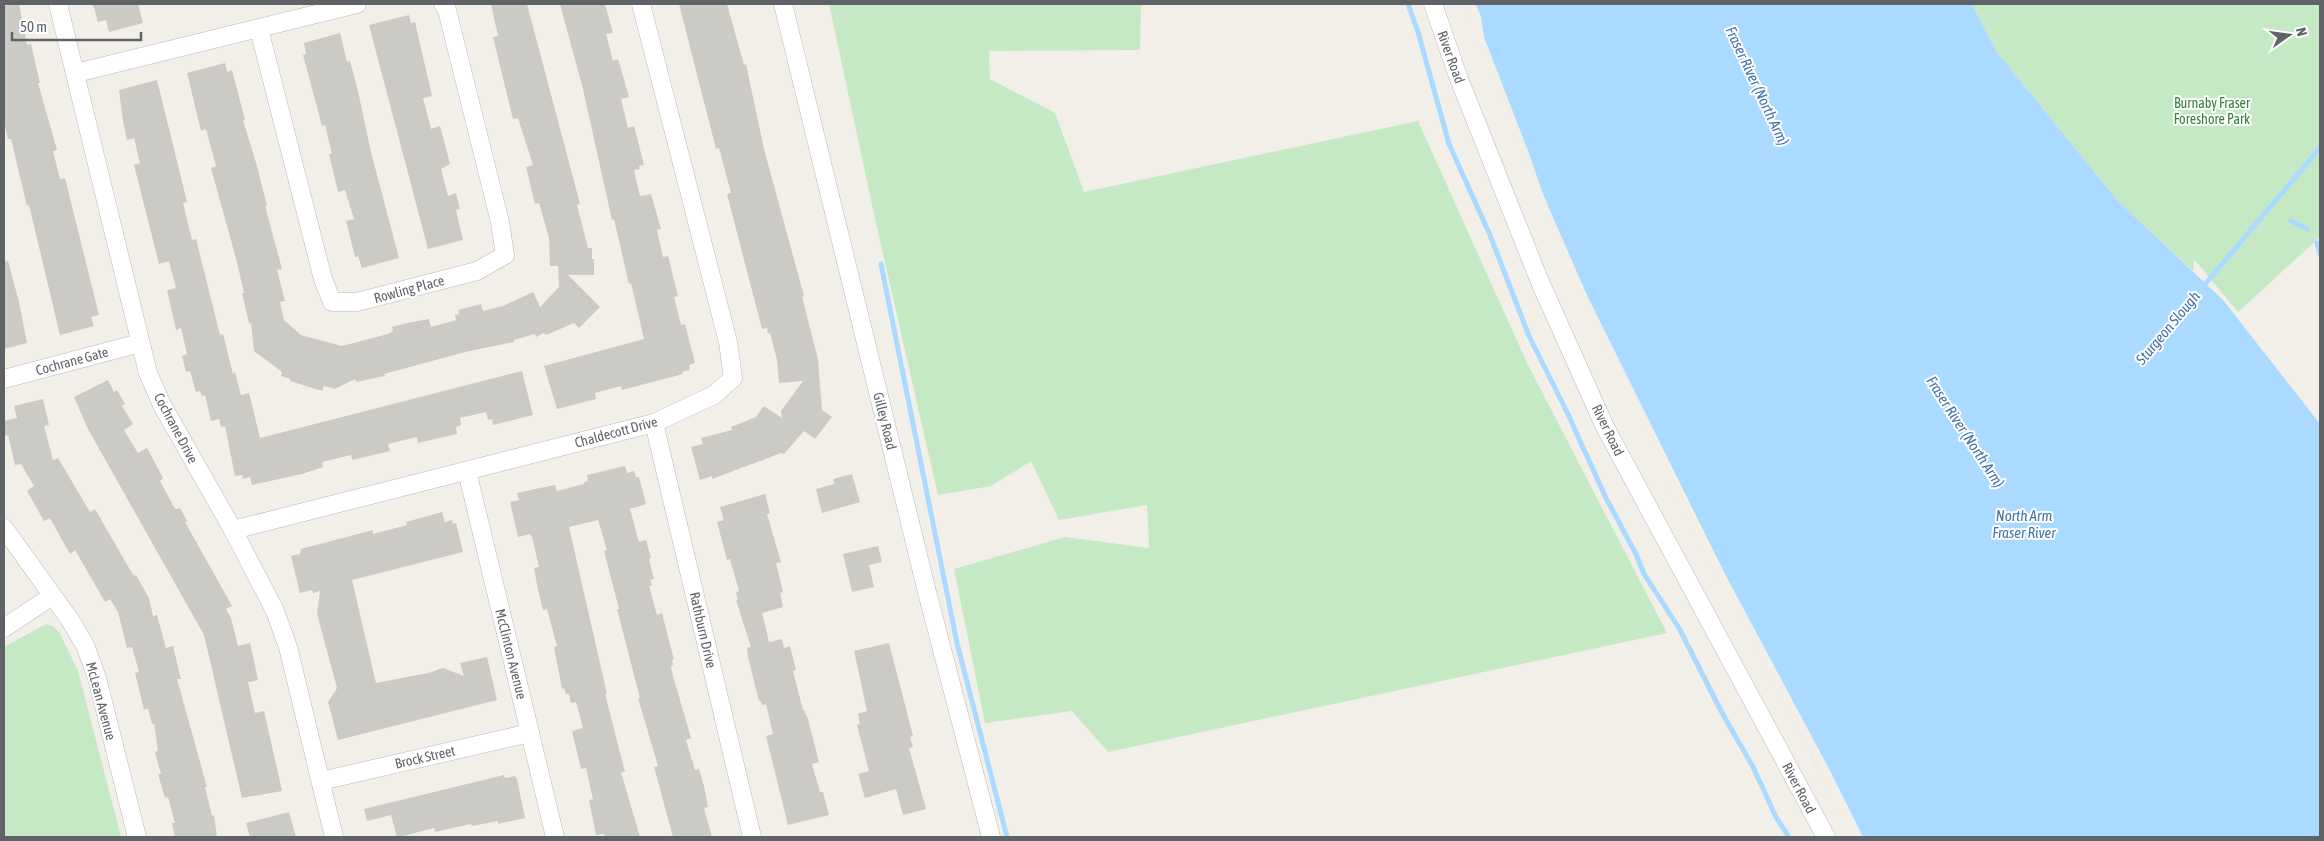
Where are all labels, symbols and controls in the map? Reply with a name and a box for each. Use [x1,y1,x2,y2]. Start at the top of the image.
scale bar [12,10,141,42]
north arrow [2264,10,2314,60]
text: 50 m [20,18,47,35]
water label: Fraser River (North Arm) [1722,24,1792,148]
text: N [2293,26,2310,38]
street label: River Road [1434,28,1468,86]
park label: Burnaby Fraser Foreshore Park [2174,95,2251,127]
street label: Rowling Place [372,272,446,306]
water label: Sturgeon Slough [2131,288,2203,368]
street label: Cochrane Gate [34,344,110,378]
water label: Fraser River (North Arm) [1923,373,2008,491]
street label: Cochrane Drive [151,390,201,466]
street label: Gilley Road [870,391,900,451]
street label: River Road [1589,402,1627,458]
street label: Chaldecott Drive [573,413,659,451]
water label: North Arm Fraser River [1992,507,2056,541]
street label: Rathburn Drive [686,590,720,670]
street label: McClinton Avenue [492,607,530,701]
street label: McLean Avenue [83,660,119,742]
street label: Brock Street [393,742,457,772]
street label: River Road [1779,760,1819,816]

